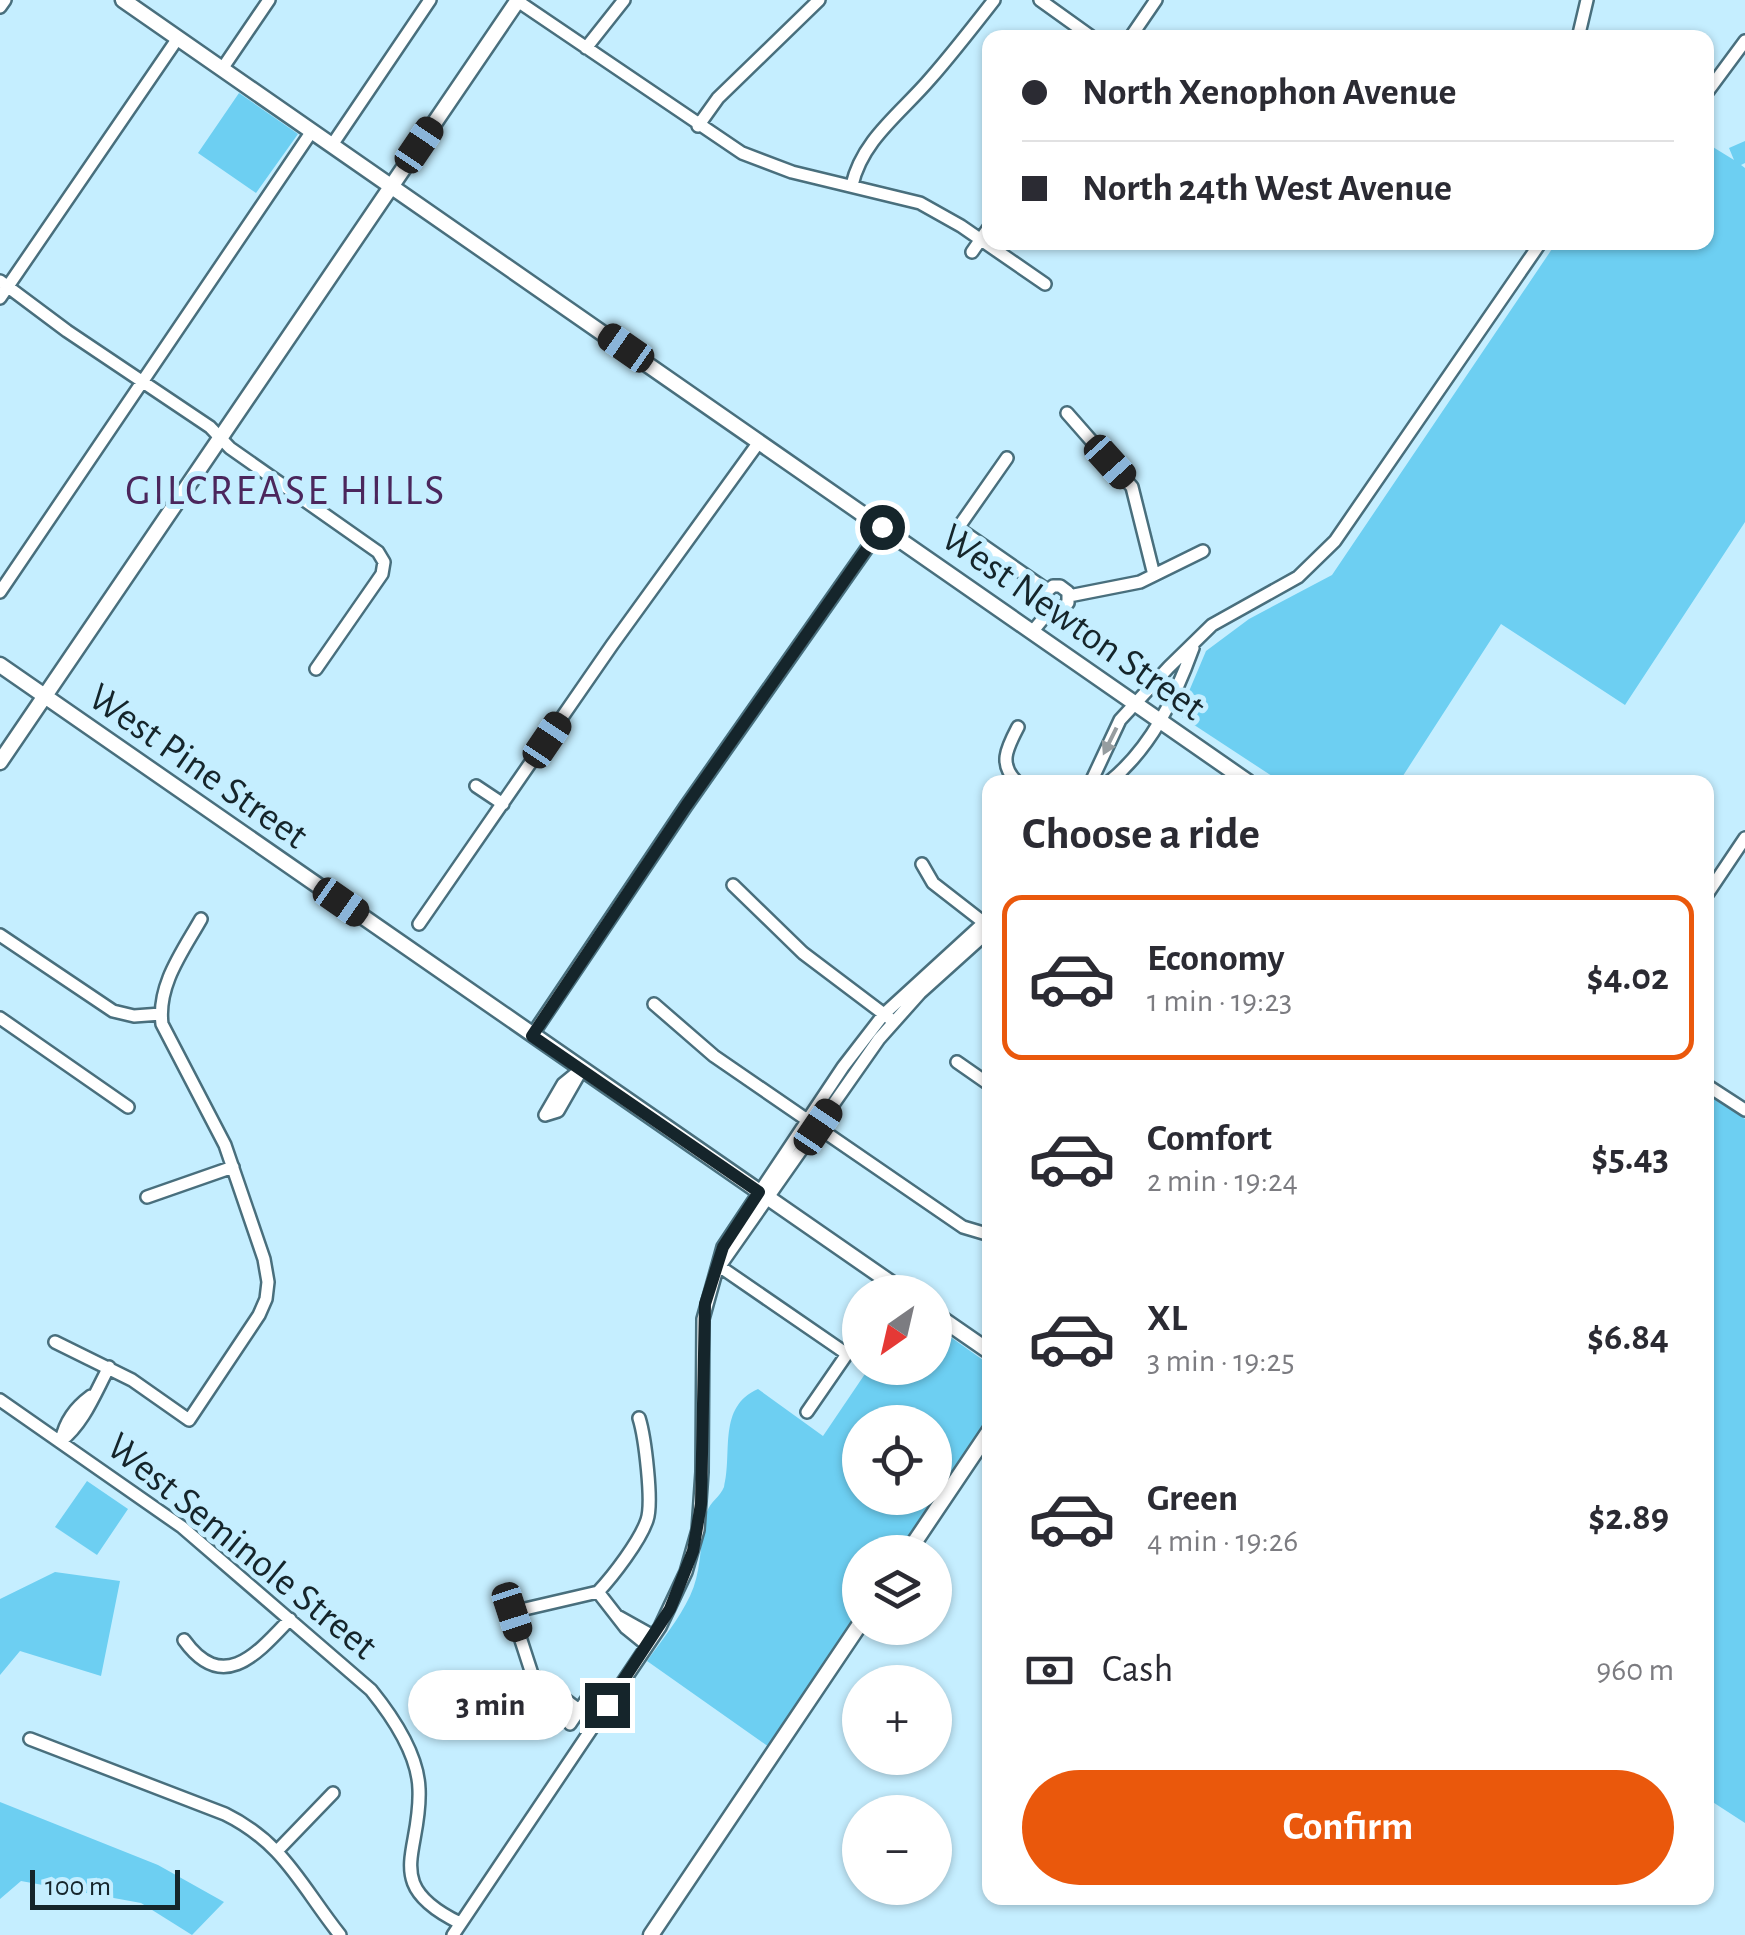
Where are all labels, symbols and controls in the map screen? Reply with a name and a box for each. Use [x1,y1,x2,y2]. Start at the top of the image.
text: North Xenophon Avenue [1082,74,1457,112]
car [390,112,448,178]
text: North 24th West Avenue [1082,170,1452,208]
car [593,319,659,377]
car [1079,430,1141,494]
district label: GILCREASE HILLS [125,470,447,512]
route start [860,505,905,550]
street label: West Newton Street [934,517,1212,728]
street label: West Pine Street [81,677,315,857]
car [518,707,576,773]
one-way arrow [1101,727,1118,756]
text: Choose a ride [1022,812,1260,857]
car [308,873,374,931]
icon: car [1027,933,1117,1023]
text: Economy [1147,940,1285,978]
text: $4.02 [1586,959,1669,997]
text: 1 min · 19:23 [1147,985,1292,1017]
car [789,1094,847,1160]
icon: car [1027,1113,1117,1203]
text: Comfort [1147,1120,1272,1158]
text: $5.43 [1591,1139,1669,1177]
text: 2 min · 19:24 [1147,1165,1298,1197]
north arrow [842,1275,952,1385]
map controls [842,1275,952,1905]
icon: car [1027,1293,1117,1383]
text: XL [1147,1300,1187,1338]
text: $6.84 [1587,1319,1669,1357]
text: 3 min · 19:25 [1147,1345,1295,1377]
button: locate [842,1405,952,1515]
street label: West Seminole Street [99,1426,384,1667]
icon: car [1027,1473,1117,1563]
text: Green [1147,1480,1238,1518]
text: $2.89 [1588,1499,1669,1537]
text: 4 min · 19:26 [1147,1525,1298,1557]
button: layers [842,1535,952,1645]
car [488,1579,536,1645]
icon: cash [1022,1643,1077,1698]
text: Cash [1102,1651,1173,1689]
text: 960 m [1596,1654,1674,1686]
button: + [842,1665,952,1775]
callout: 3 min [407,1670,572,1740]
route end [585,1683,630,1728]
text: 3 min [456,1689,525,1721]
button: Confirm [1022,1770,1674,1885]
button: − [842,1795,952,1905]
scale bar [30,1865,180,1910]
text: 100 m [45,1873,111,1901]

